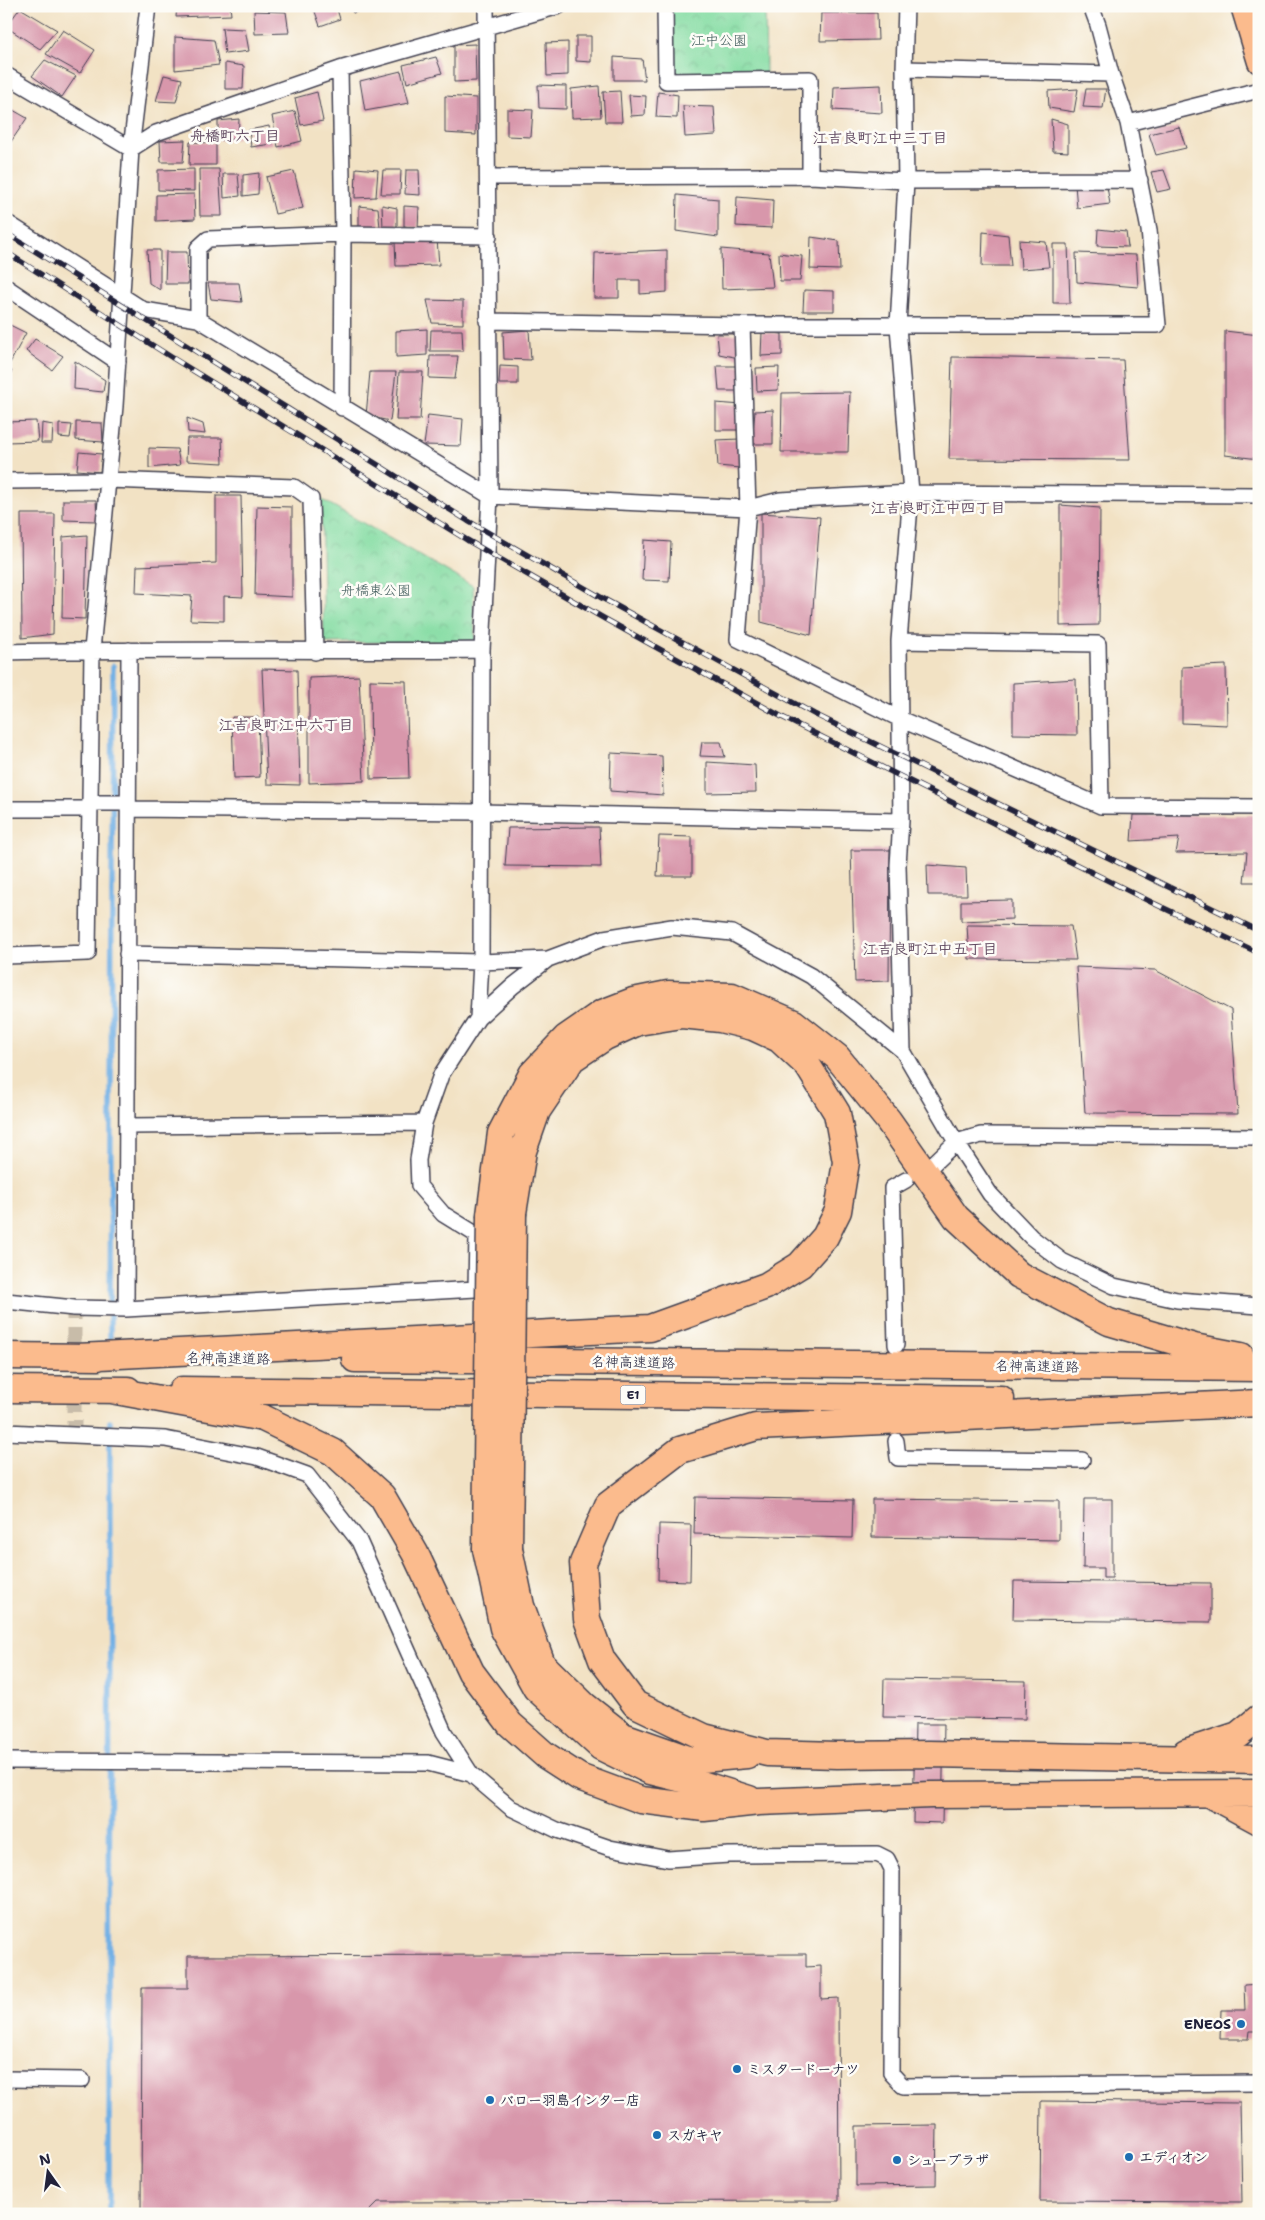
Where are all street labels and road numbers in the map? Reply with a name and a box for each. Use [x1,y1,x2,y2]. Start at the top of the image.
street label: 名神高速道路 [186,1348,270,1368]
street label: 名神高速道路 [591,1352,675,1372]
street label: 名神高速道路 [995,1356,1079,1376]
road number: E1 [620,1386,646,1404]

